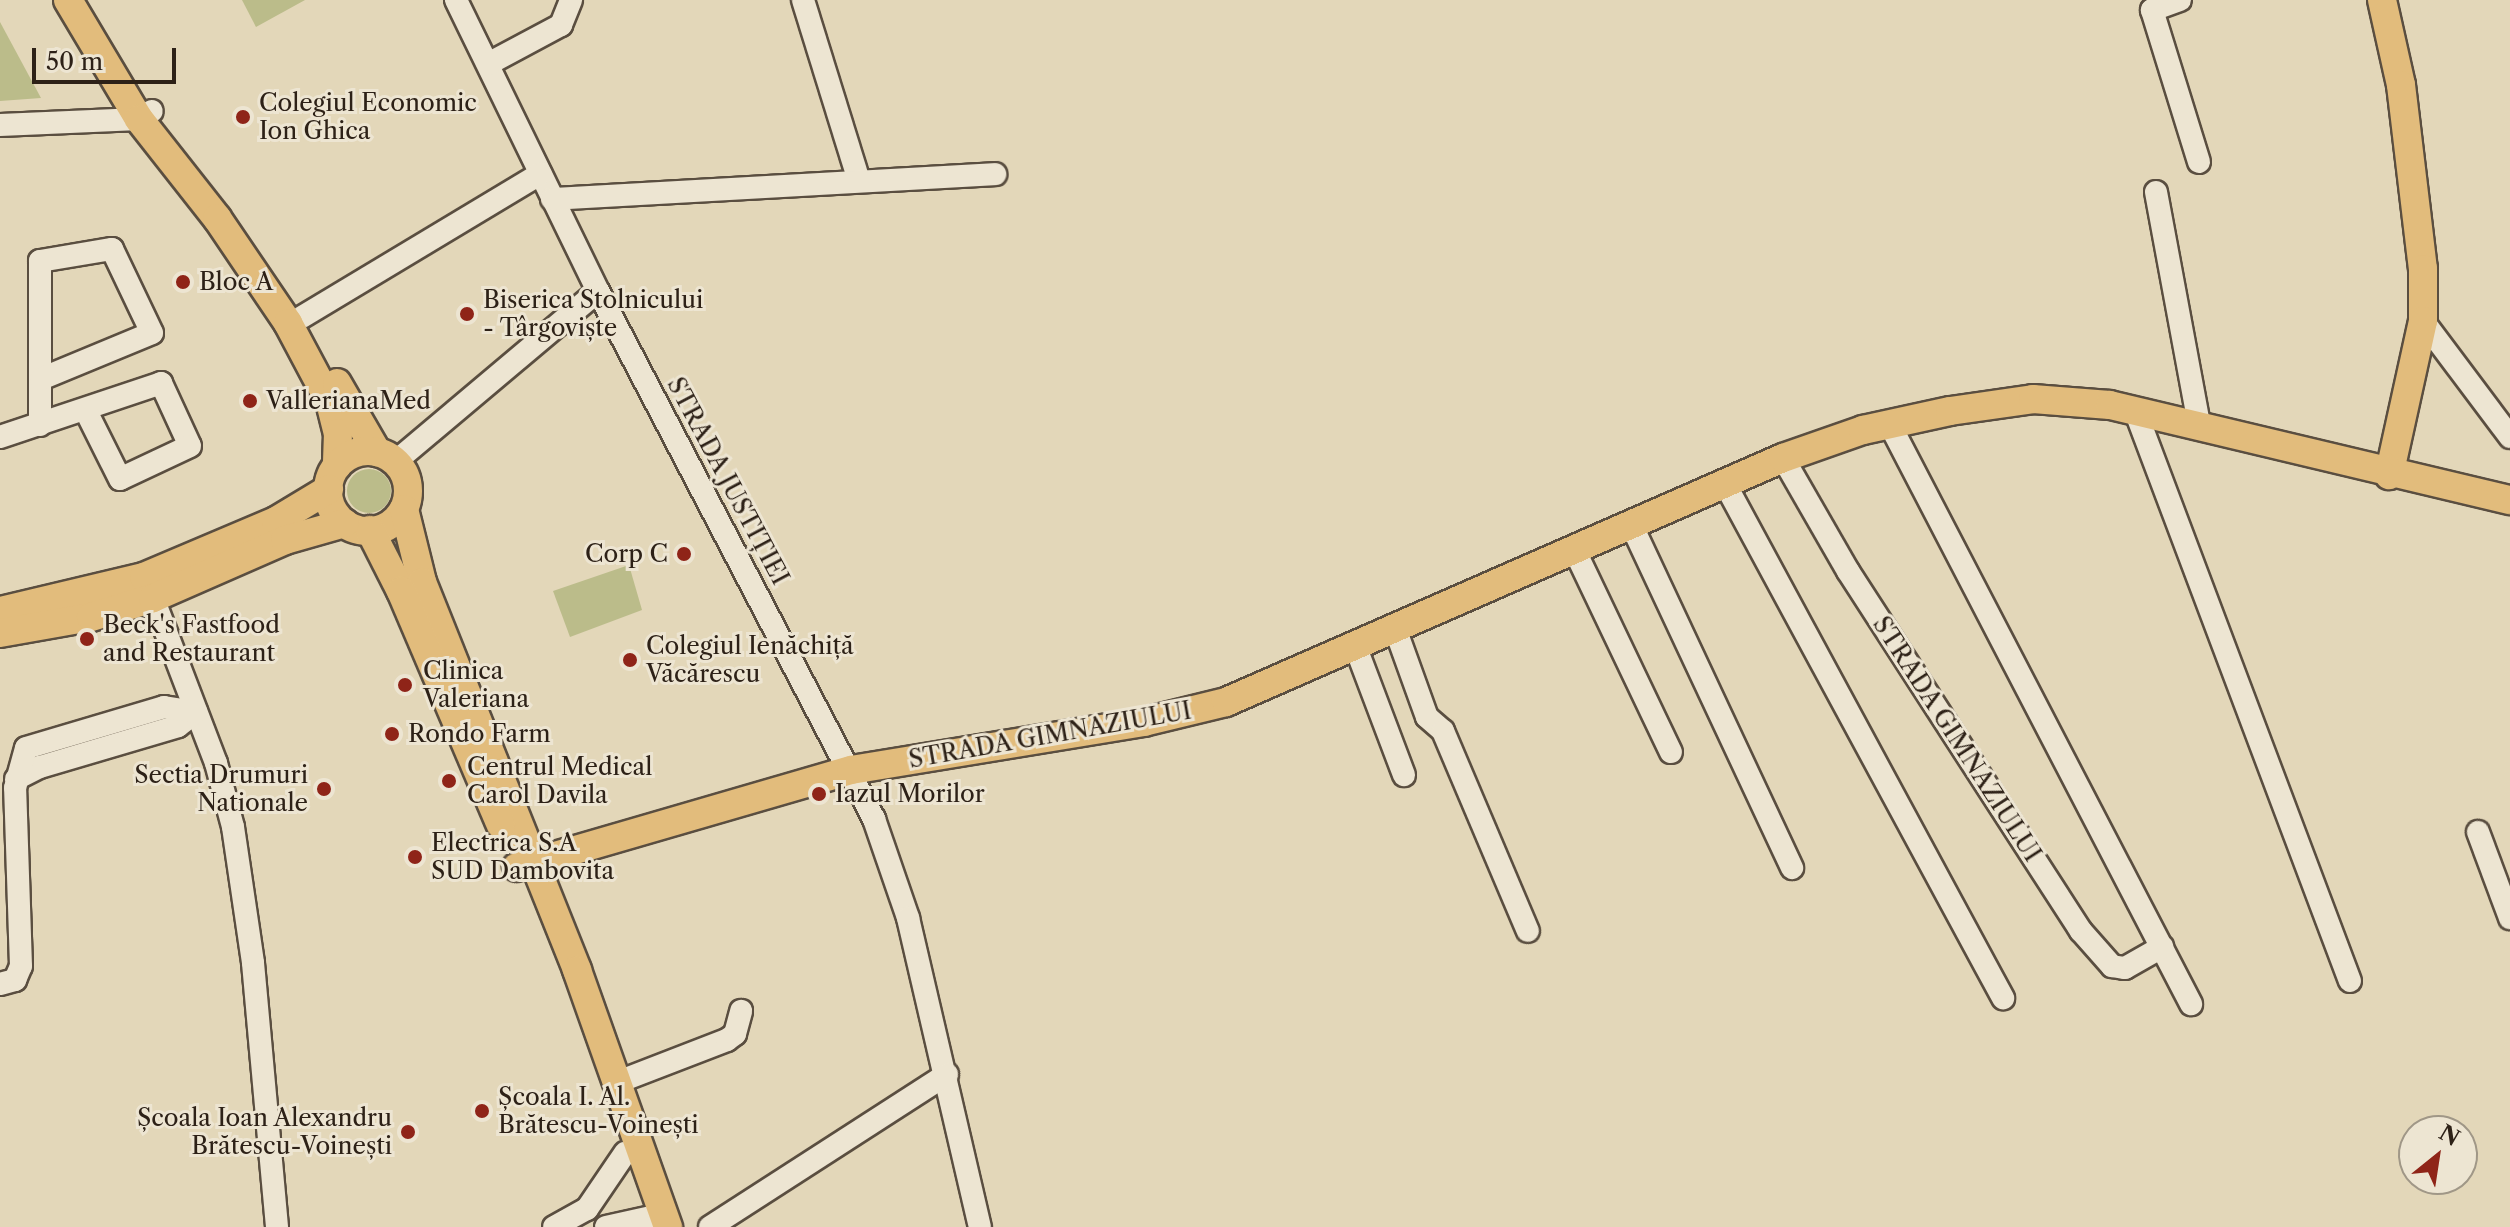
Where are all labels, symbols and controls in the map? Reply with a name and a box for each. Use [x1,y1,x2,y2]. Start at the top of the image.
scale bar [36,32,180,82]
text: 50 m [46,47,103,76]
place label: Colegiul Economic Ion Ghica [259,89,477,145]
marker: Colegiul Economic Ion Ghica [234,108,252,126]
place label: Bloc A [199,268,274,296]
marker: Bloc A [174,273,192,291]
place label: Biserica Stolnicului - Târgoviște [483,286,704,342]
marker: Biserica Stolnicului - Târgoviște [458,305,476,323]
street label: STRADA JUSTIȚIEI [661,372,795,590]
place label: VallerianaMed [266,387,431,415]
marker: VallerianaMed [241,392,259,410]
place label: Corp C [585,540,668,568]
marker: Corp C [675,545,693,563]
place label: Beck's Fastfood and Restaurant [103,611,280,667]
street label: STRADA GIMNAZIULUI [1867,611,2047,867]
marker: Beck's Fastfood and Restaurant [78,630,96,648]
place label: Colegiul Ienăchiță Văcărescu [646,632,854,688]
marker: Colegiul Ienăchiță Văcărescu [621,651,639,669]
place label: Clinica Valeriana [423,657,529,713]
marker: Clinica Valeriana [394,674,416,696]
street label: STRADA GIMNAZIULUI [906,696,1194,774]
place label: Rondo Farm [408,720,551,748]
marker: Rondo Farm [383,725,401,743]
place label: Centrul Medical Carol Davila [467,753,652,809]
place label: Sectia Drumuri Nationale [134,761,308,817]
marker: Centrul Medical Carol Davila [438,770,460,792]
marker: Sectia Drumuri Nationale [315,780,333,798]
place label: Iazul Morilor [835,780,985,808]
marker: Iazul Morilor [810,785,828,803]
place label: Electrica S.A SUD Dambovita [431,829,614,885]
marker: Electrica S.A SUD Dambovita [406,848,424,866]
place label: Școala I. Al. Brătescu-Voinești [498,1083,699,1139]
marker: Școala I. Al. Brătescu-Voinești [473,1102,491,1120]
place label: Școala Ioan Alexandru Brătescu-Voinești [136,1104,392,1160]
north arrow [2398,1115,2478,1195]
text: N [2434,1119,2464,1152]
marker: Școala Ioan Alexandru Brătescu-Voinești [399,1123,417,1141]

